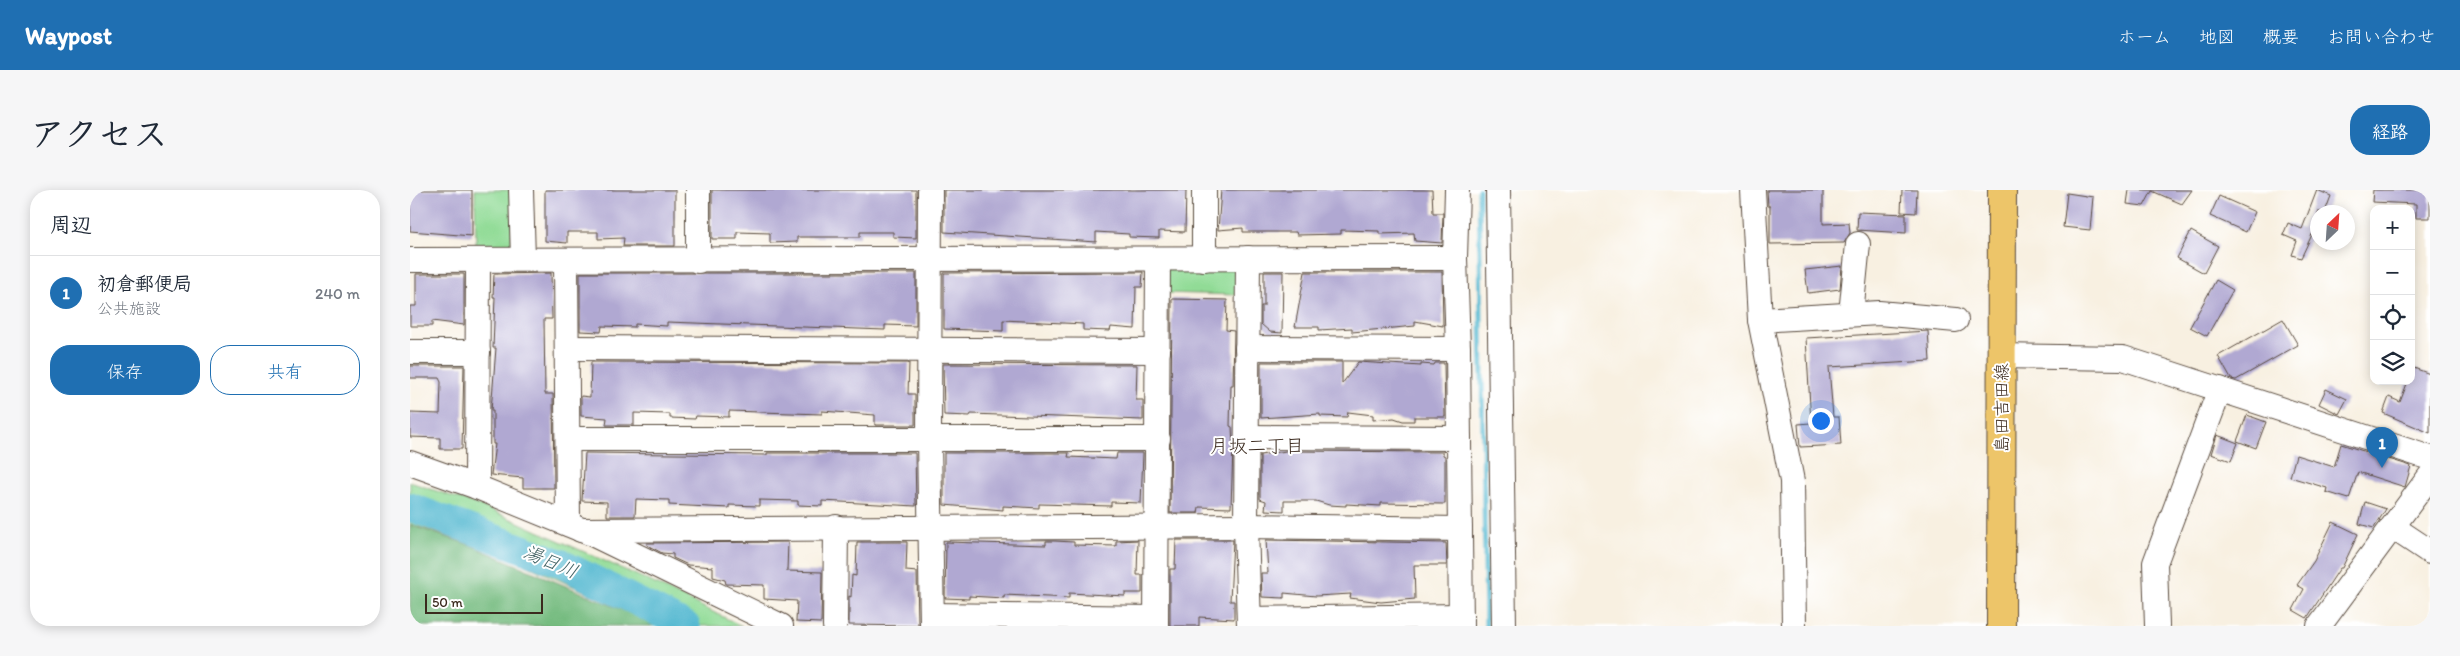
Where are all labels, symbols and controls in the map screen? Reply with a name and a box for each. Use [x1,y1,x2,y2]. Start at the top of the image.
text: Waypost [25,21,112,50]
text: ホーム [2118,26,2171,48]
text: 地図 [2199,26,2235,48]
text: 概要 [2263,26,2299,48]
text: お問い合わせ [2327,26,2435,48]
button: 経路 [2350,105,2430,155]
text: アクセス [30,113,168,155]
north arrow [2310,205,2355,250]
map controls [2370,205,2415,385]
button: + [2370,205,2415,250]
text: 周辺 [50,212,92,237]
button: − [2370,250,2415,295]
text: 初倉郵便局 [97,272,192,295]
text: 1 [62,284,70,303]
text: 240 m [315,284,360,303]
button: locate [2370,295,2415,340]
text: 公共施設 [97,299,161,318]
button: layers [2370,340,2415,385]
button: 保存 [50,345,200,395]
button: 共有 [210,345,360,395]
street label: 島田吉田線 [1991,363,2013,453]
your location [1808,408,1834,434]
pin: 1 [2366,427,2398,468]
district label: 月坂二丁目 [1209,434,1305,457]
water label: 湯日川 [520,540,582,583]
scale bar [425,591,542,614]
text: 50 m [432,594,463,611]

